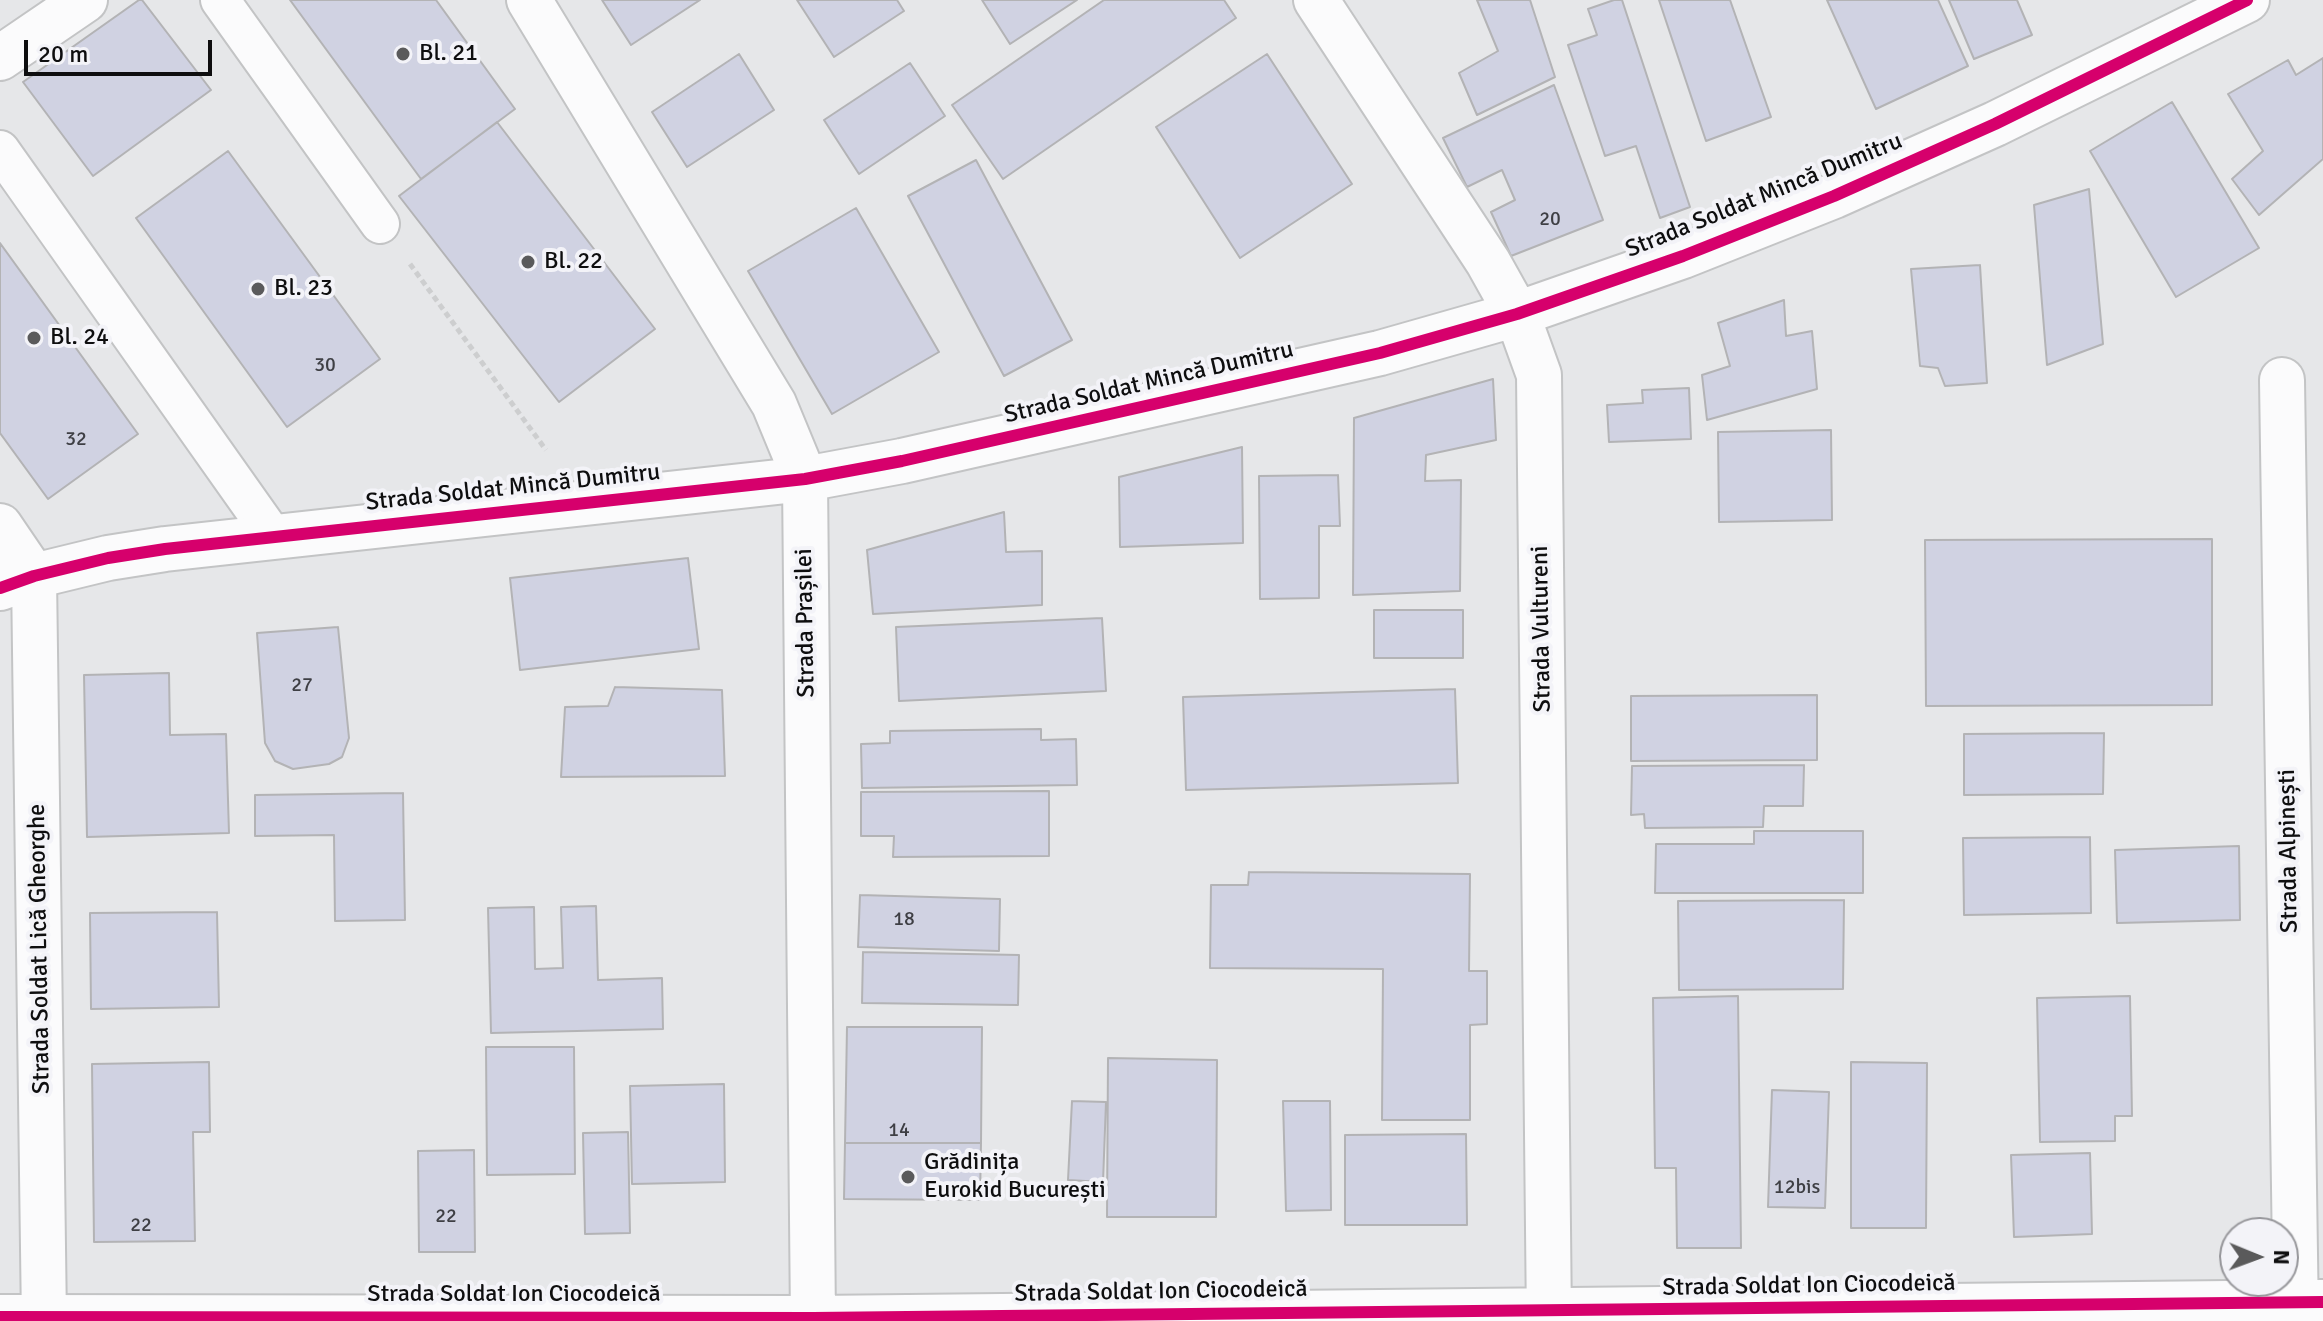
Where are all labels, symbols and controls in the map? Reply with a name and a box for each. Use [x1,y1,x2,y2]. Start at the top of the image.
scale bar [28,24,216,74]
text: 20 m [38,39,88,69]
place label: Bl. 21 [419,40,478,68]
marker: Bl. 21 [394,45,412,63]
street label: Strada Soldat Mincă Dumitru [1621,127,1907,265]
house number: 20 [1539,208,1561,232]
place label: Bl. 22 [544,248,603,276]
marker: Bl. 22 [519,253,537,271]
place label: Bl. 23 [274,275,333,303]
marker: Bl. 23 [249,280,267,298]
place label: Bl. 24 [50,324,109,352]
marker: Bl. 24 [25,329,43,347]
street label: Strada Soldat Mincă Dumitru [1002,336,1296,430]
house number: 30 [314,354,336,378]
house number: 32 [65,428,87,452]
street label: Strada Soldat Mincă Dumitru [364,458,662,518]
street label: Strada Vultureni [1526,545,1558,713]
street label: Strada Prașilei [790,548,822,698]
house number: 27 [291,674,313,698]
street label: Strada Alpinești [2273,769,2305,933]
street label: Strada Soldat Lică Gheorghe [23,804,57,1094]
house number: 18 [893,908,915,932]
house number: 14 [888,1119,910,1143]
place label: Grădinița Eurokid București [924,1149,1106,1205]
marker: Grădinița Eurokid București [899,1168,917,1186]
house number: 12bis [1774,1176,1820,1200]
house number: 22 [435,1205,457,1229]
house number: 22 [130,1214,152,1238]
north arrow [2219,1217,2299,1297]
text: N [2268,1250,2295,1265]
street label: Strada Soldat Ion Ciocodeică [1662,1269,1956,1303]
street label: Strada Soldat Ion Ciocodeică [1014,1275,1308,1309]
street label: Strada Soldat Ion Ciocodeică [367,1281,661,1309]

